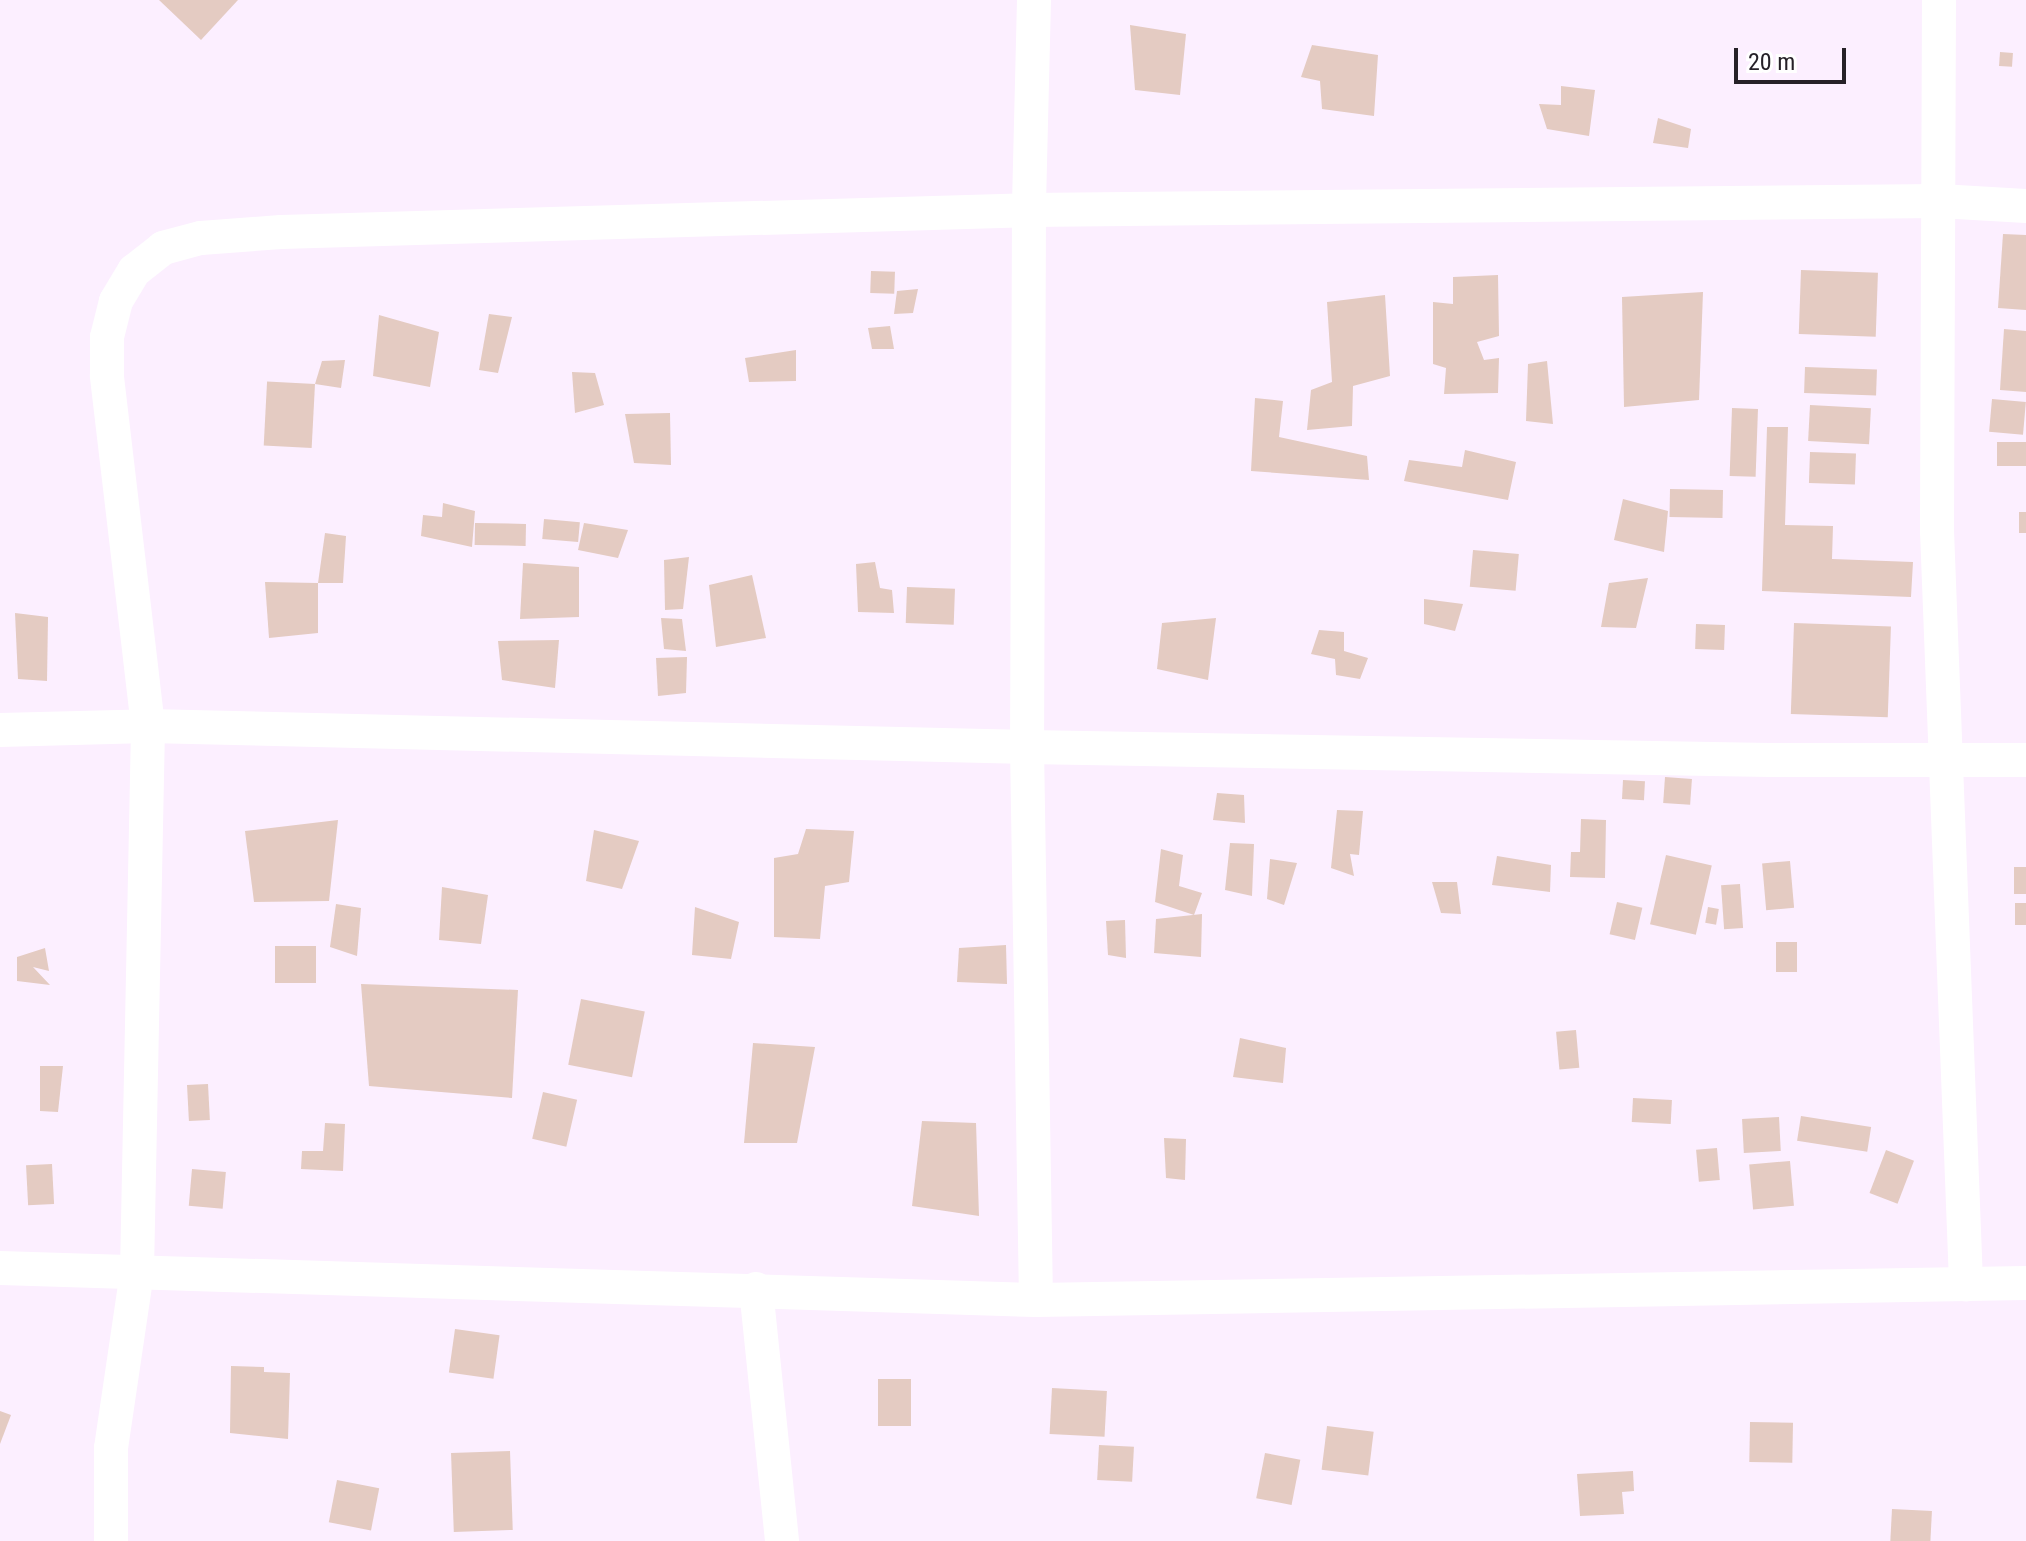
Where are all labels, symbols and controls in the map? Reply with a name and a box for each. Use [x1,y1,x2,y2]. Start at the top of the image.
scale bar [1738,32,1850,82]
text: 20 m [1748,48,1795,76]

